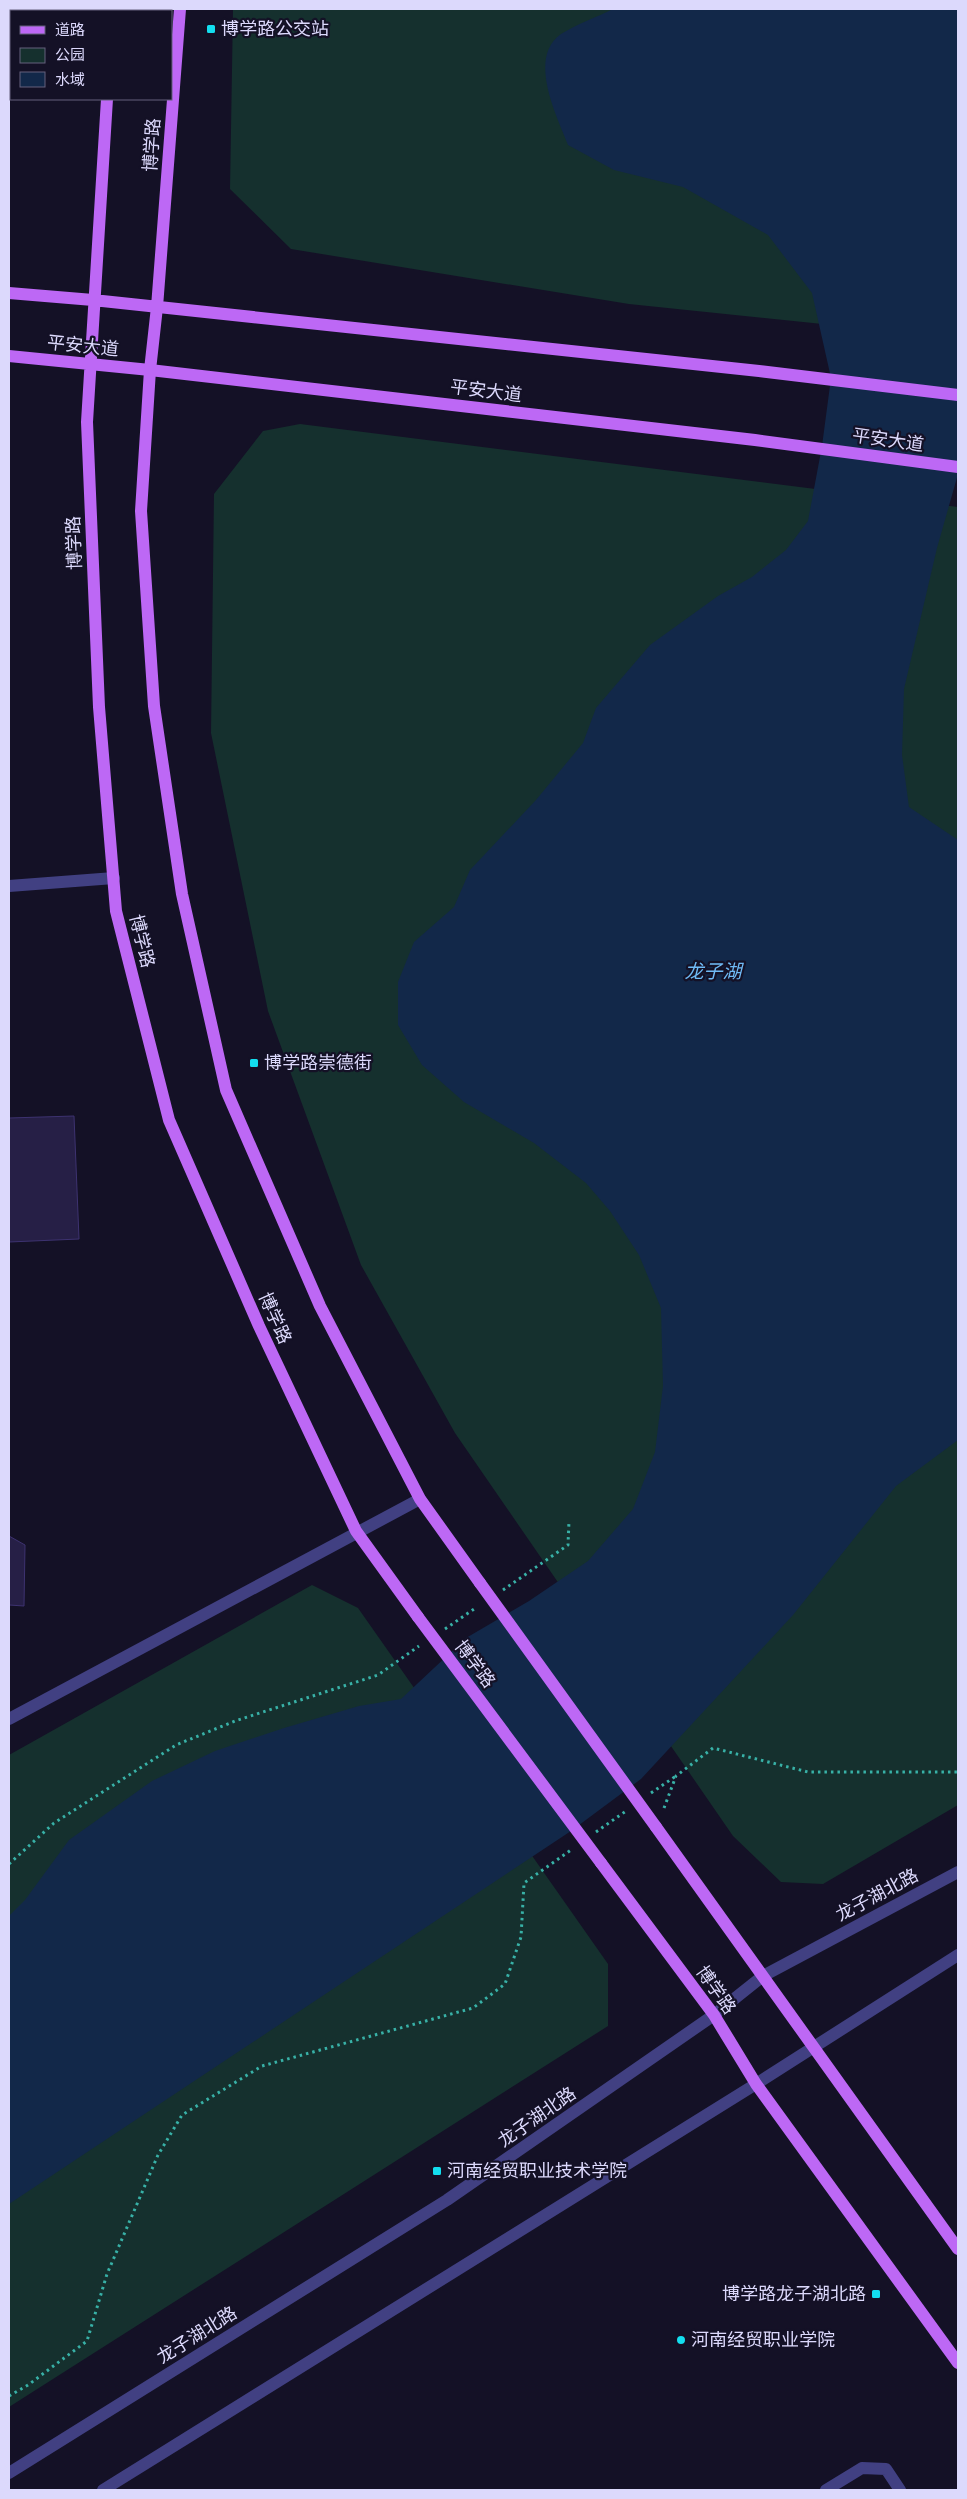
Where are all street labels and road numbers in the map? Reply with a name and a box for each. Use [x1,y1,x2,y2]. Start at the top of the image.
street label: 博学路 [139,117,165,173]
street label: 平安大道 [46,331,120,361]
street label: 平安大道 [449,376,523,406]
street label: 平安大道 [851,424,925,456]
street label: 博学路 [62,516,86,570]
street label: 博学路 [125,912,159,970]
street label: 博学路 [254,1289,296,1347]
street label: 博学路 [450,1636,500,1692]
street label: 龙子湖北路 [832,1864,922,1926]
street label: 博学路 [692,1962,740,2018]
street label: 龙子湖北路 [494,2082,580,2152]
street label: 龙子湖北路 [153,2302,241,2368]

